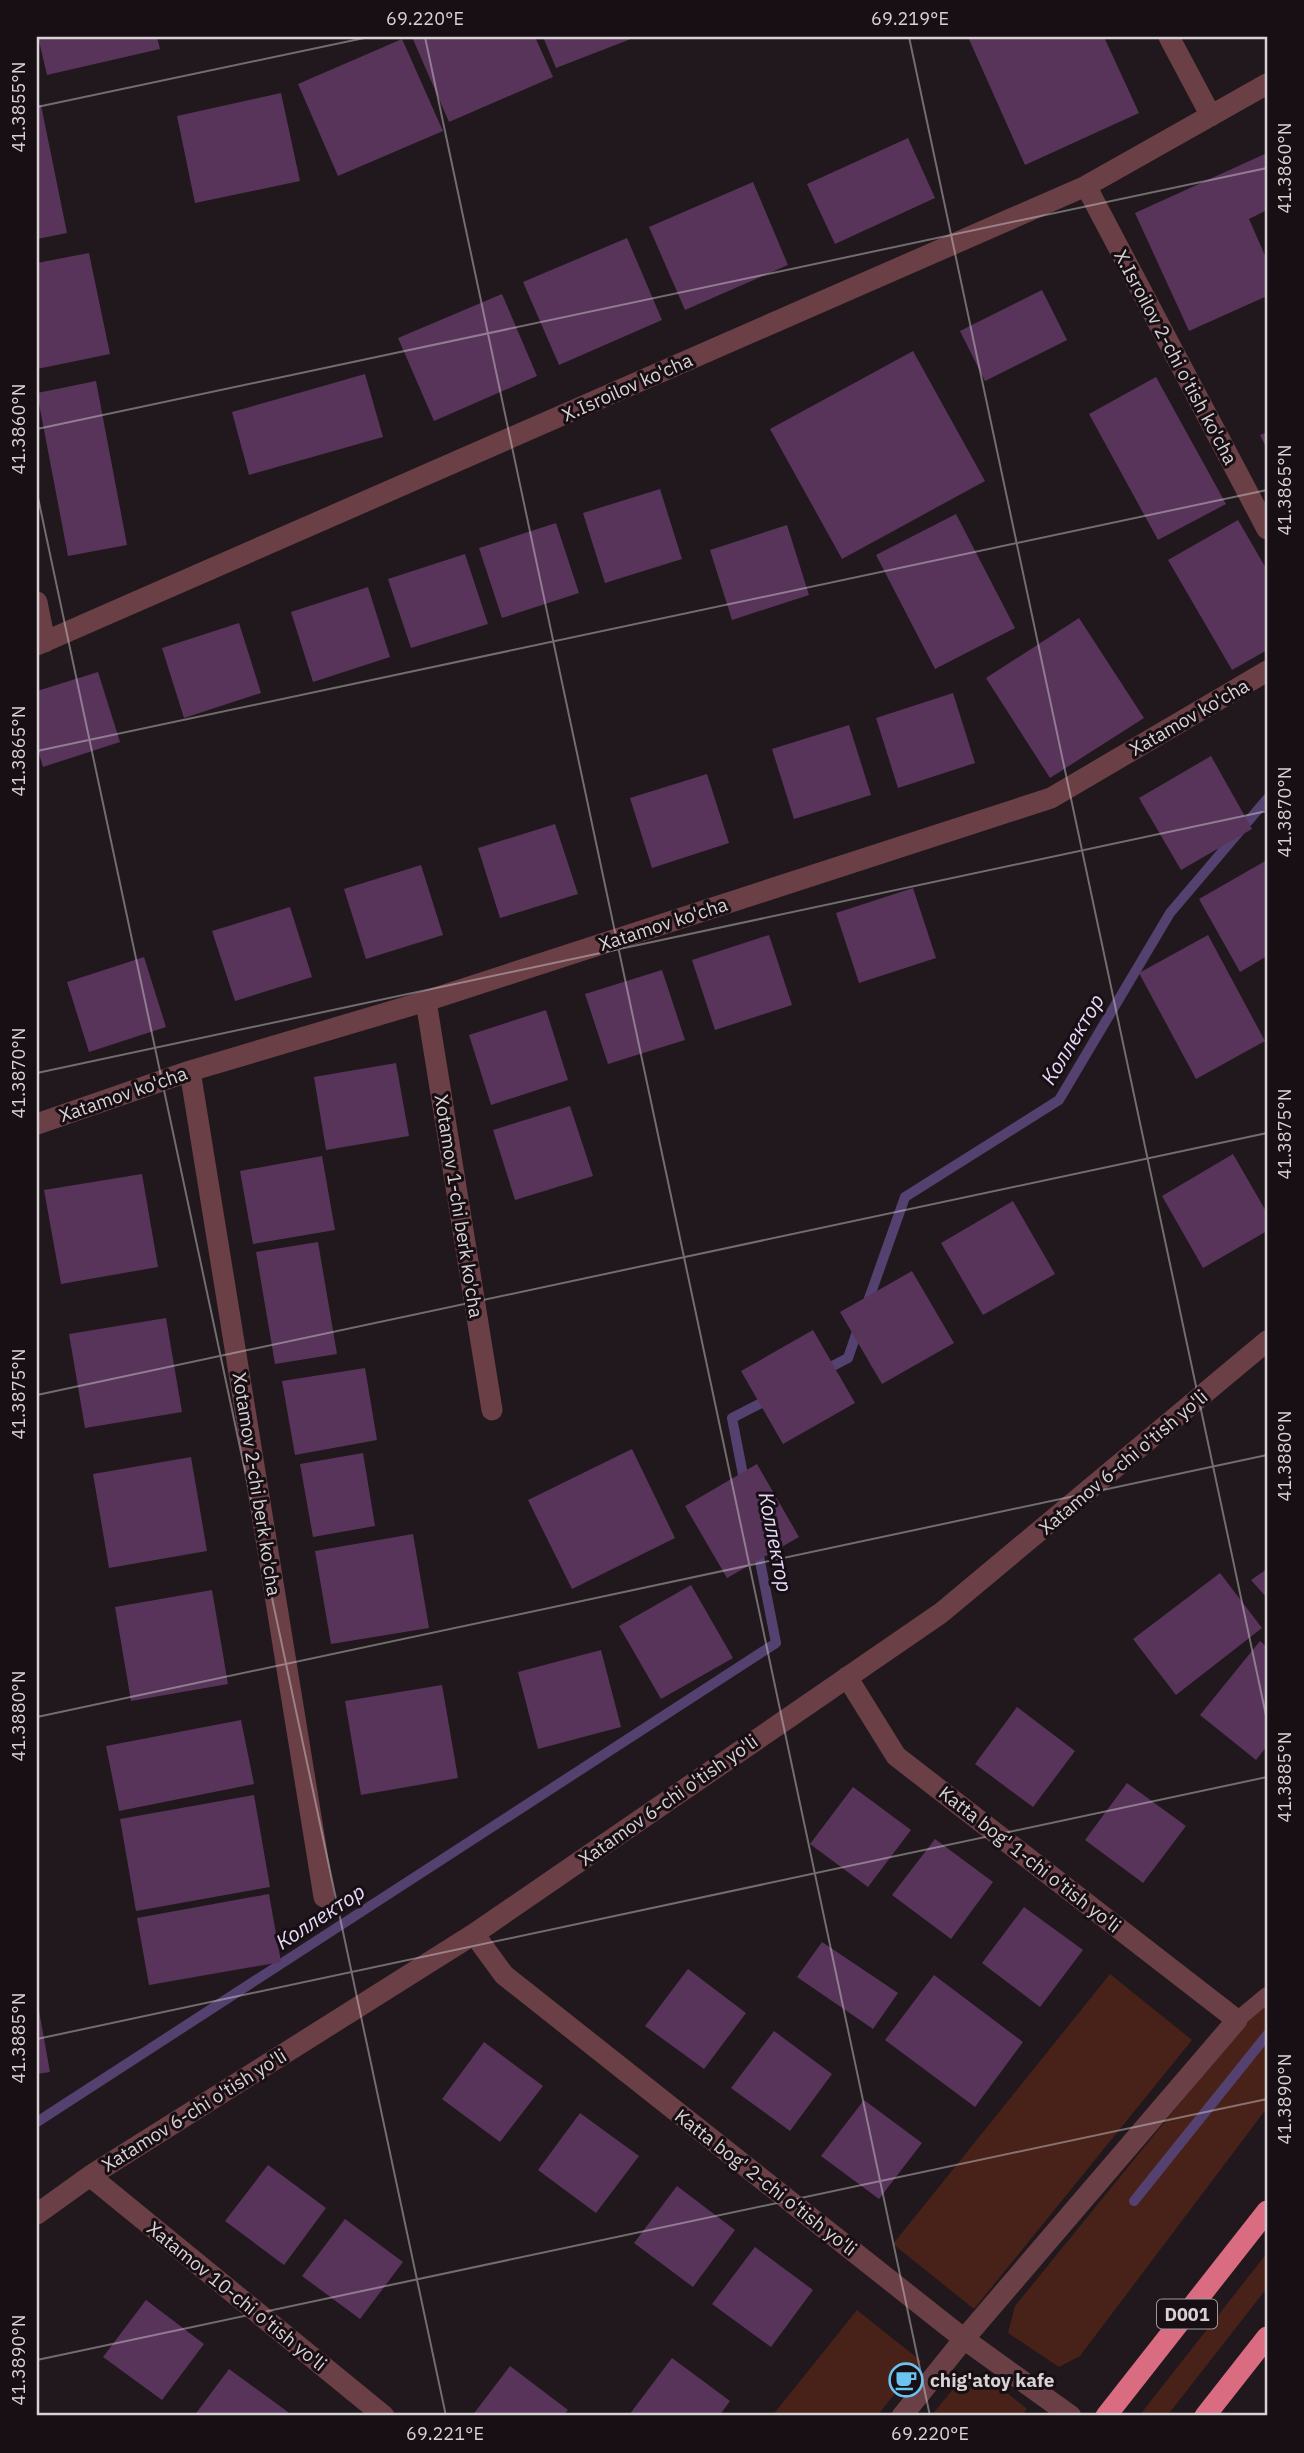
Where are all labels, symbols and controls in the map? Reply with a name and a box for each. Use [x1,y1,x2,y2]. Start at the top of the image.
text: 69.220°E [386,7,464,30]
text: 69.219°E [871,7,949,30]
text: 41.3855°N [7,62,30,152]
text: 41.3860°N [1273,123,1296,213]
street label: X.Isroilov 2-chi o'tish ko'cha [1109,245,1243,469]
street label: X.Isroilov ko'cha [558,348,696,426]
text: 41.3860°N [7,384,30,474]
text: 41.3865°N [1273,445,1296,535]
street label: Xatamov ko'cha [1125,673,1253,761]
text: 41.3865°N [7,706,30,796]
text: 41.3870°N [1273,767,1296,857]
street label: Xatamov ko'cha [596,892,730,956]
water label: Коллектор [1034,988,1110,1090]
text: 41.3870°N [7,1028,30,1118]
street label: Xatamov ko'cha [56,1061,190,1127]
text: 41.3875°N [1273,1089,1296,1179]
street label: Xotamov 1-chi berk ko'cha [429,1092,489,1320]
text: 41.3875°N [7,1349,30,1439]
street label: Xotamov 2-chi berk ko'cha [227,1370,287,1598]
street label: Xatamov 6-chi o'tish yo'li [1034,1384,1212,1540]
text: 41.3880°N [1273,1411,1296,1501]
water label: Коллектор [753,1490,799,1594]
text: 41.3880°N [7,1671,30,1761]
street label: Xatamov 6-chi o'tish yo'li [574,1729,762,1871]
text: 41.3885°N [1273,1732,1296,1822]
street label: Katta bog' 1-chi o'tish yo'li [934,1780,1126,1938]
water label: Коллектор [270,1877,370,1955]
text: 41.3885°N [7,1993,30,2083]
street label: Xatamov 6-chi o'tish yo'li [97,2043,291,2177]
text: 41.3890°N [1273,2054,1296,2144]
street label: Katta bog' 2-chi o'tish yo'li [670,2103,862,2261]
street label: Xatamov 10-chi o'tish yo'li [142,2216,332,2376]
road number: D001 [1157,2300,1217,2328]
text: 41.3890°N [7,2315,30,2405]
cafe icon: chig'atoy kafe [887,2361,925,2399]
place label: chig'atoy kafe [930,2368,1055,2392]
text: 69.221°E [406,2422,484,2445]
text: 69.220°E [891,2422,969,2445]

